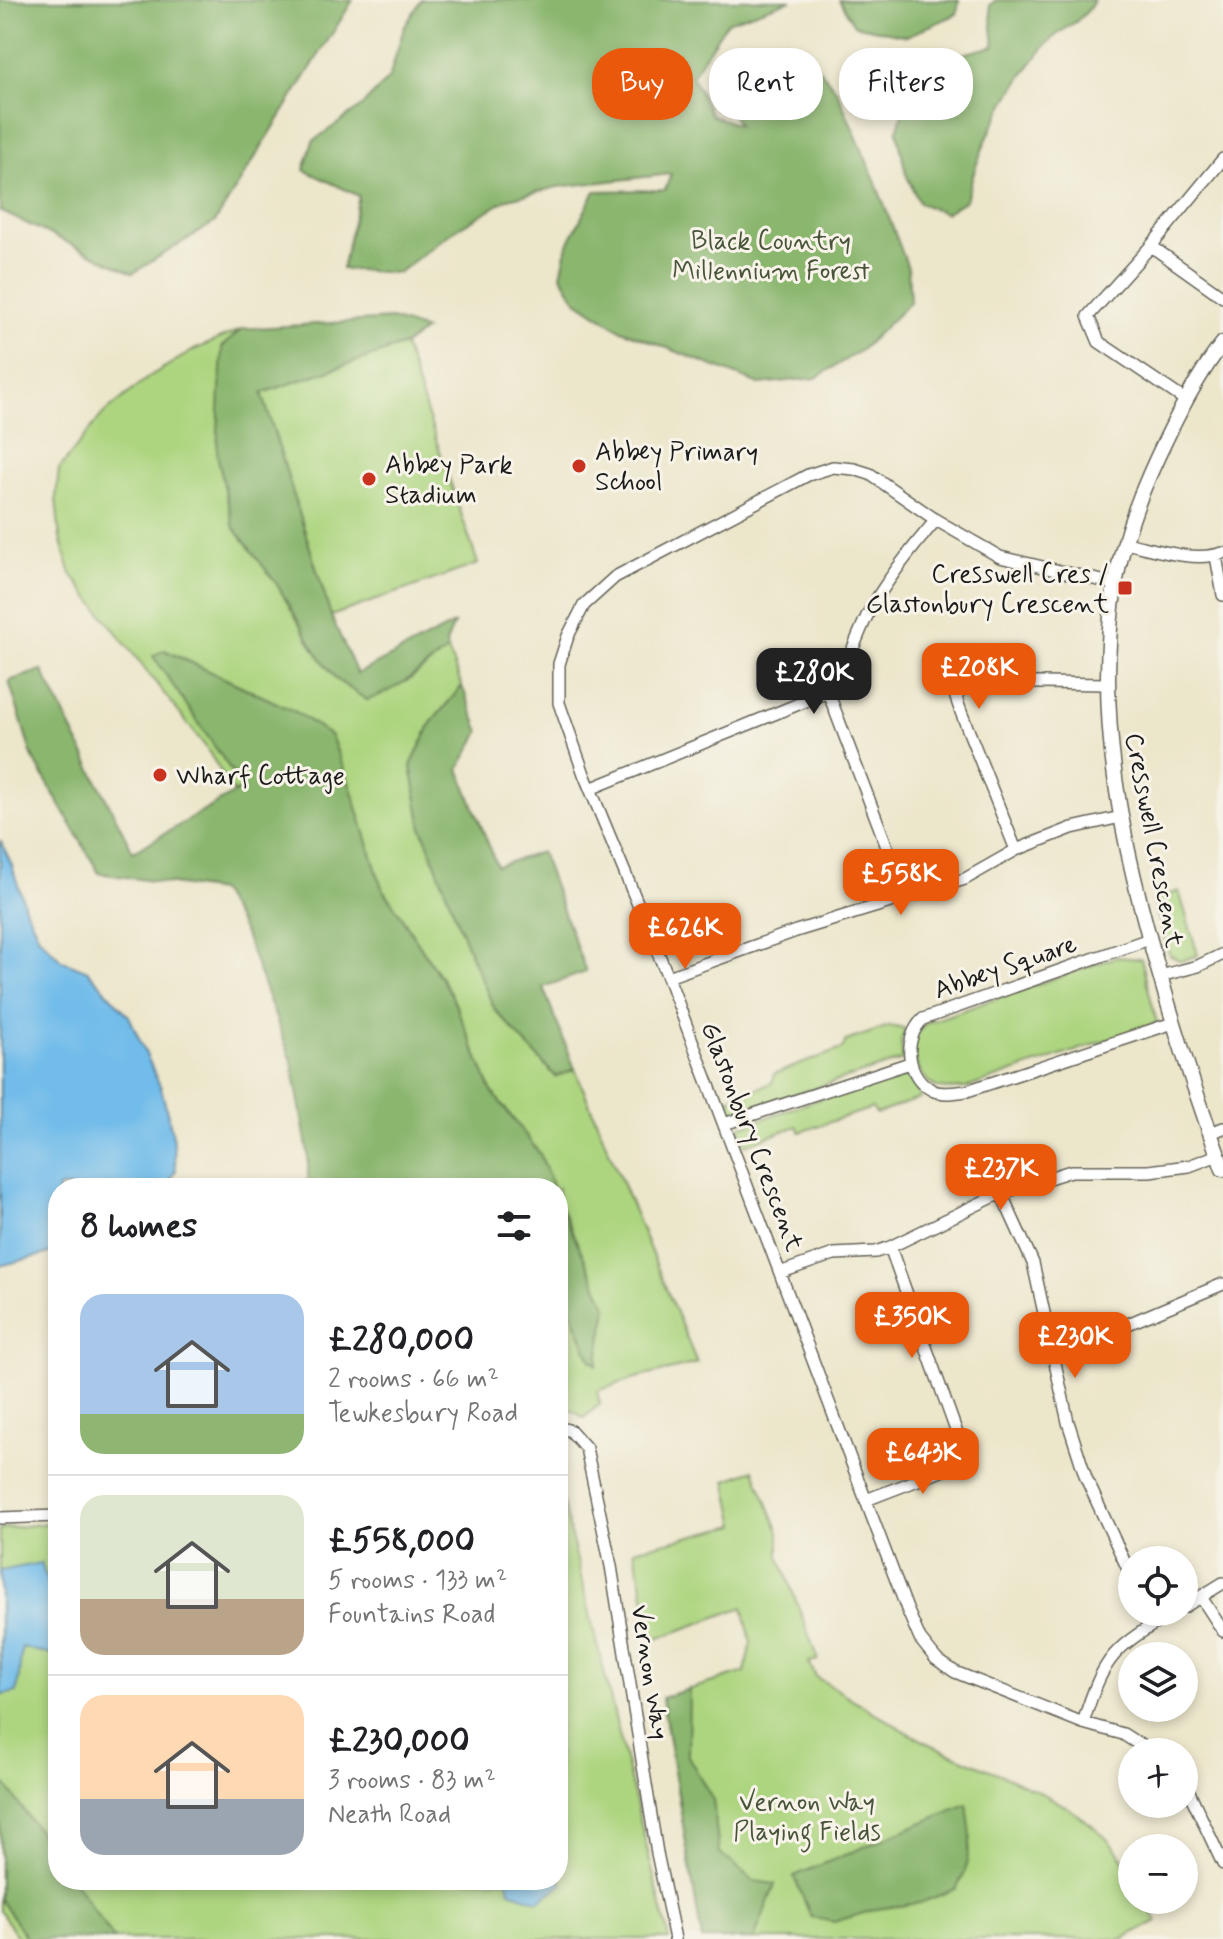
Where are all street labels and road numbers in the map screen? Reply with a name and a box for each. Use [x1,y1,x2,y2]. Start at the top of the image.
street label: Cresswell Crescent [1116,730,1191,951]
street label: Abbey Square [930,928,1082,1008]
street label: Glastonbury Crescent [692,1017,811,1256]
street label: Vernon Way [622,1602,676,1742]

